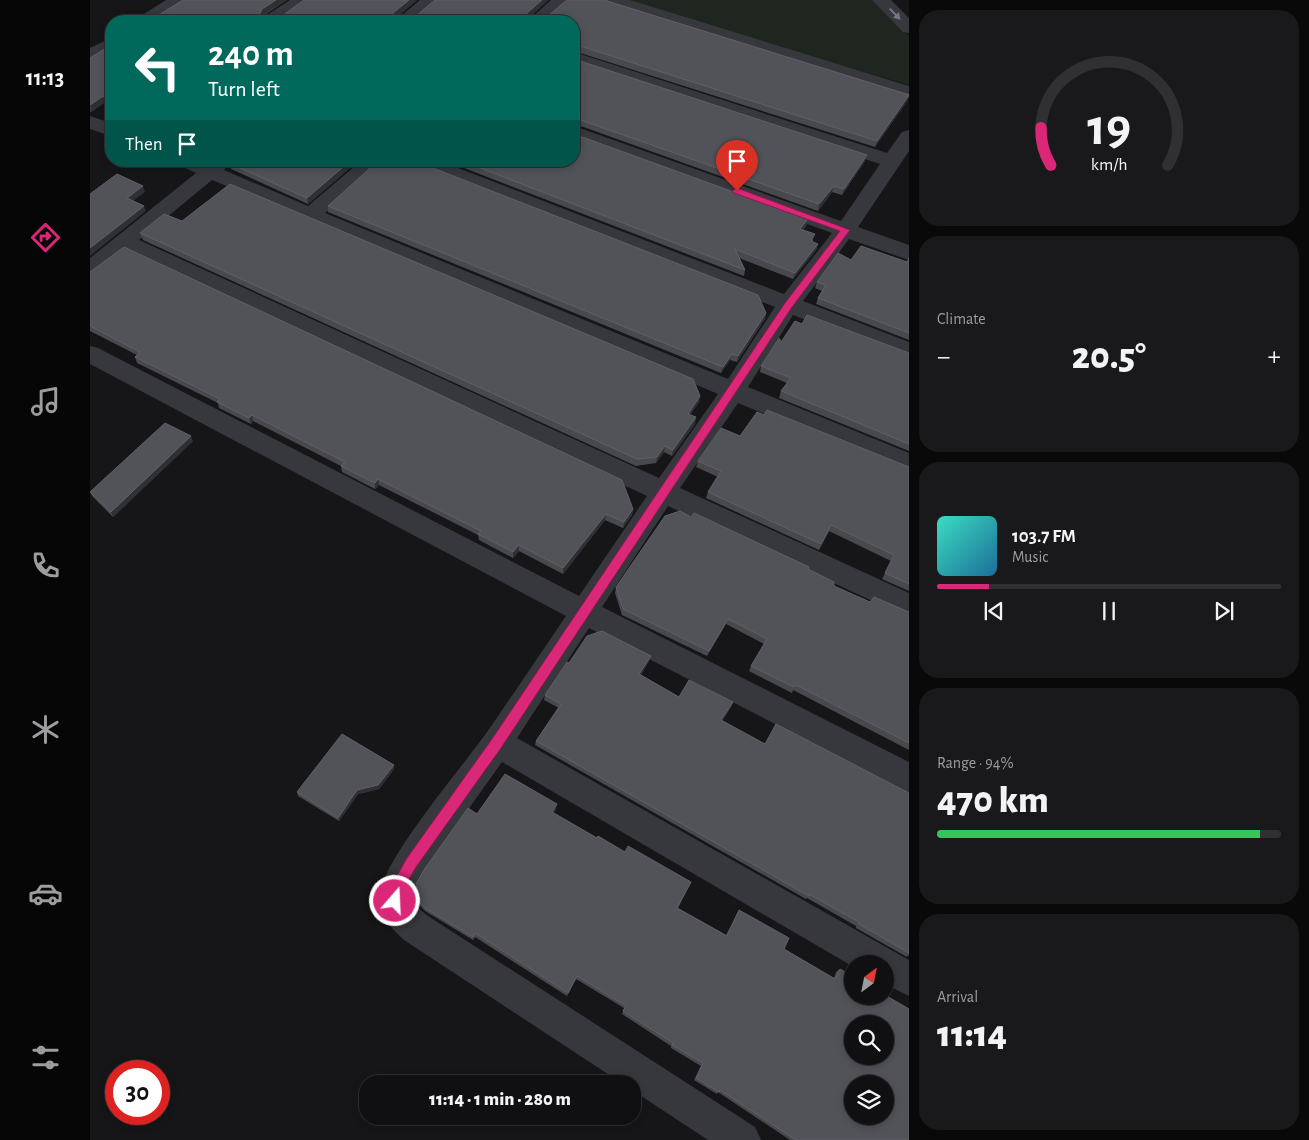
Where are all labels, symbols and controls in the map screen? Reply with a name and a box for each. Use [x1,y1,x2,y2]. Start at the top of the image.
one-way arrow [889,8,901,20]
icon: left [125,35,190,100]
text: 240 m [208,37,294,72]
text: 11:13 [26,67,64,89]
text: Turn left [208,78,280,100]
text: 19 [1087,102,1131,154]
icon: arrive [173,130,201,158]
text: Then [125,135,163,154]
pin [716,140,758,191]
icon: arrive [723,147,751,175]
text: km/h [1091,156,1127,174]
icon: directions [28,220,63,255]
text: Climate [937,311,986,327]
text: 20.5° [1072,338,1146,376]
text: − [937,343,950,371]
text: + [1268,343,1281,371]
icon: music [28,384,63,419]
text: 103.7 FM [1012,527,1076,546]
icon: phone [28,548,63,583]
text: Music [1012,549,1048,565]
icon: previous [980,597,1008,625]
icon: pause [1095,597,1123,625]
icon: next [1210,597,1238,625]
icon: climate [28,712,63,747]
text: Range · 94% [937,755,1014,771]
text: 470 km [937,782,1049,820]
position arrow [368,874,420,926]
icon: car [28,876,63,911]
north arrow [844,955,894,1005]
map controls [844,955,894,1125]
text: Arrival [937,989,978,1005]
button: search [844,1015,894,1065]
text: 11:14 [937,1016,1007,1054]
icon: filters [28,1040,63,1075]
speed limit sign: 30 [105,1060,170,1125]
button: layers [844,1075,894,1125]
text: 11:14 · 1 min · 280 m [429,1090,571,1109]

